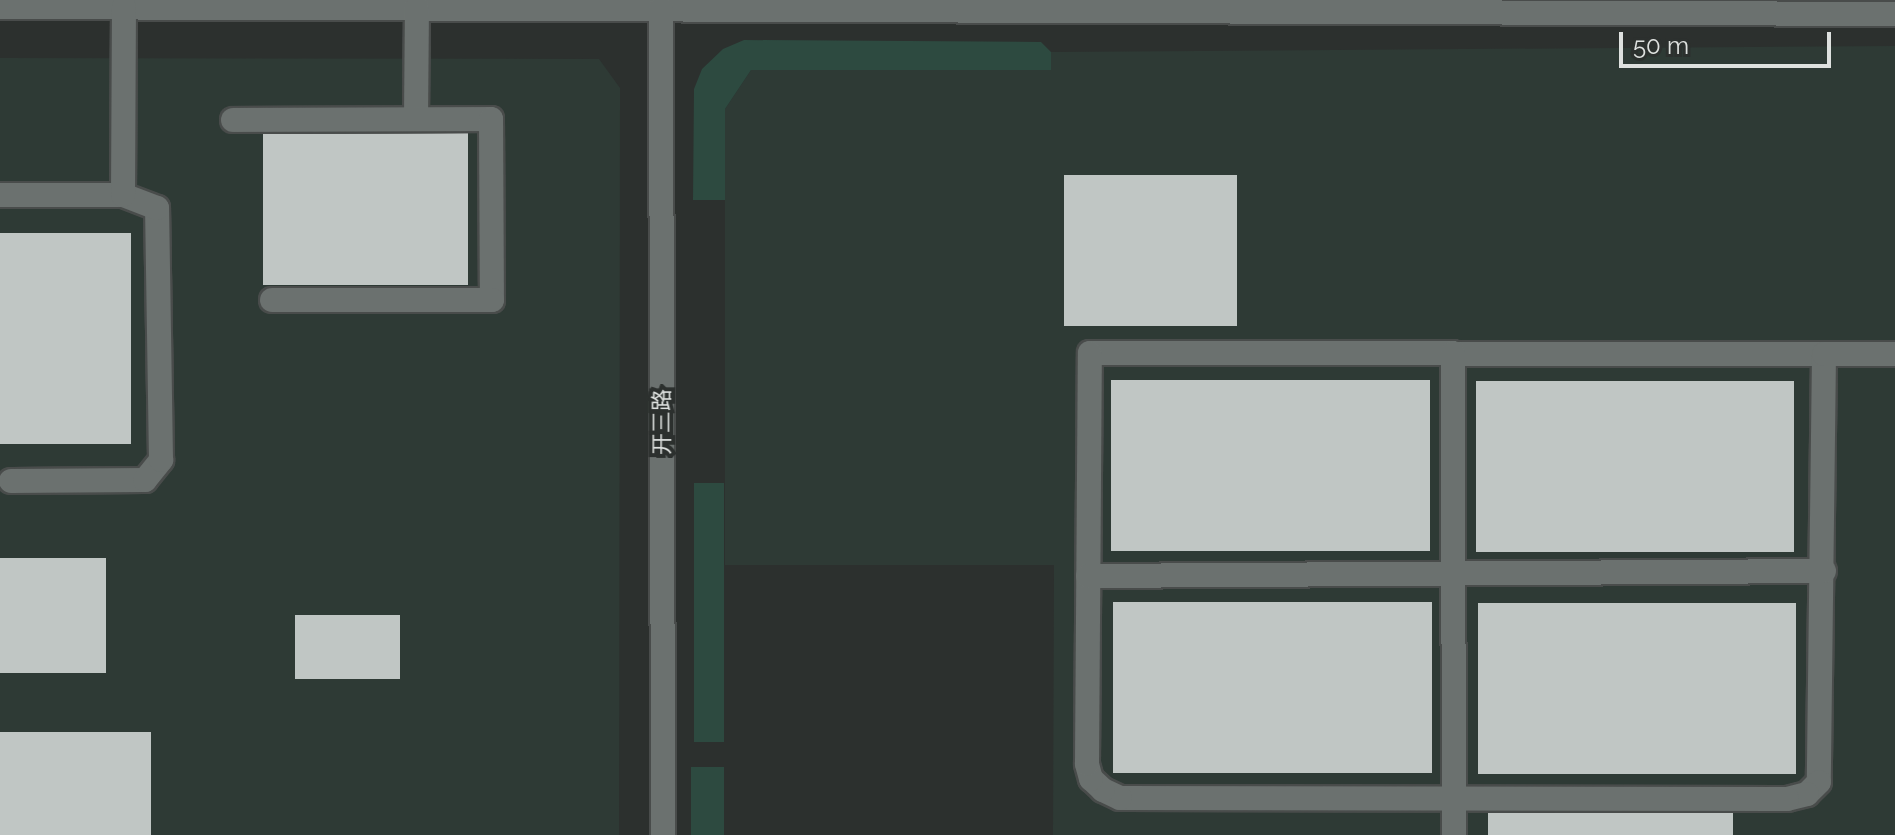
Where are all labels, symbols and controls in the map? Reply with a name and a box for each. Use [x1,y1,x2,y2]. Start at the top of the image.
scale bar [1623,16,1835,66]
text: 50 m [1633,31,1689,60]
street label: 开三路 [649,389,675,455]

